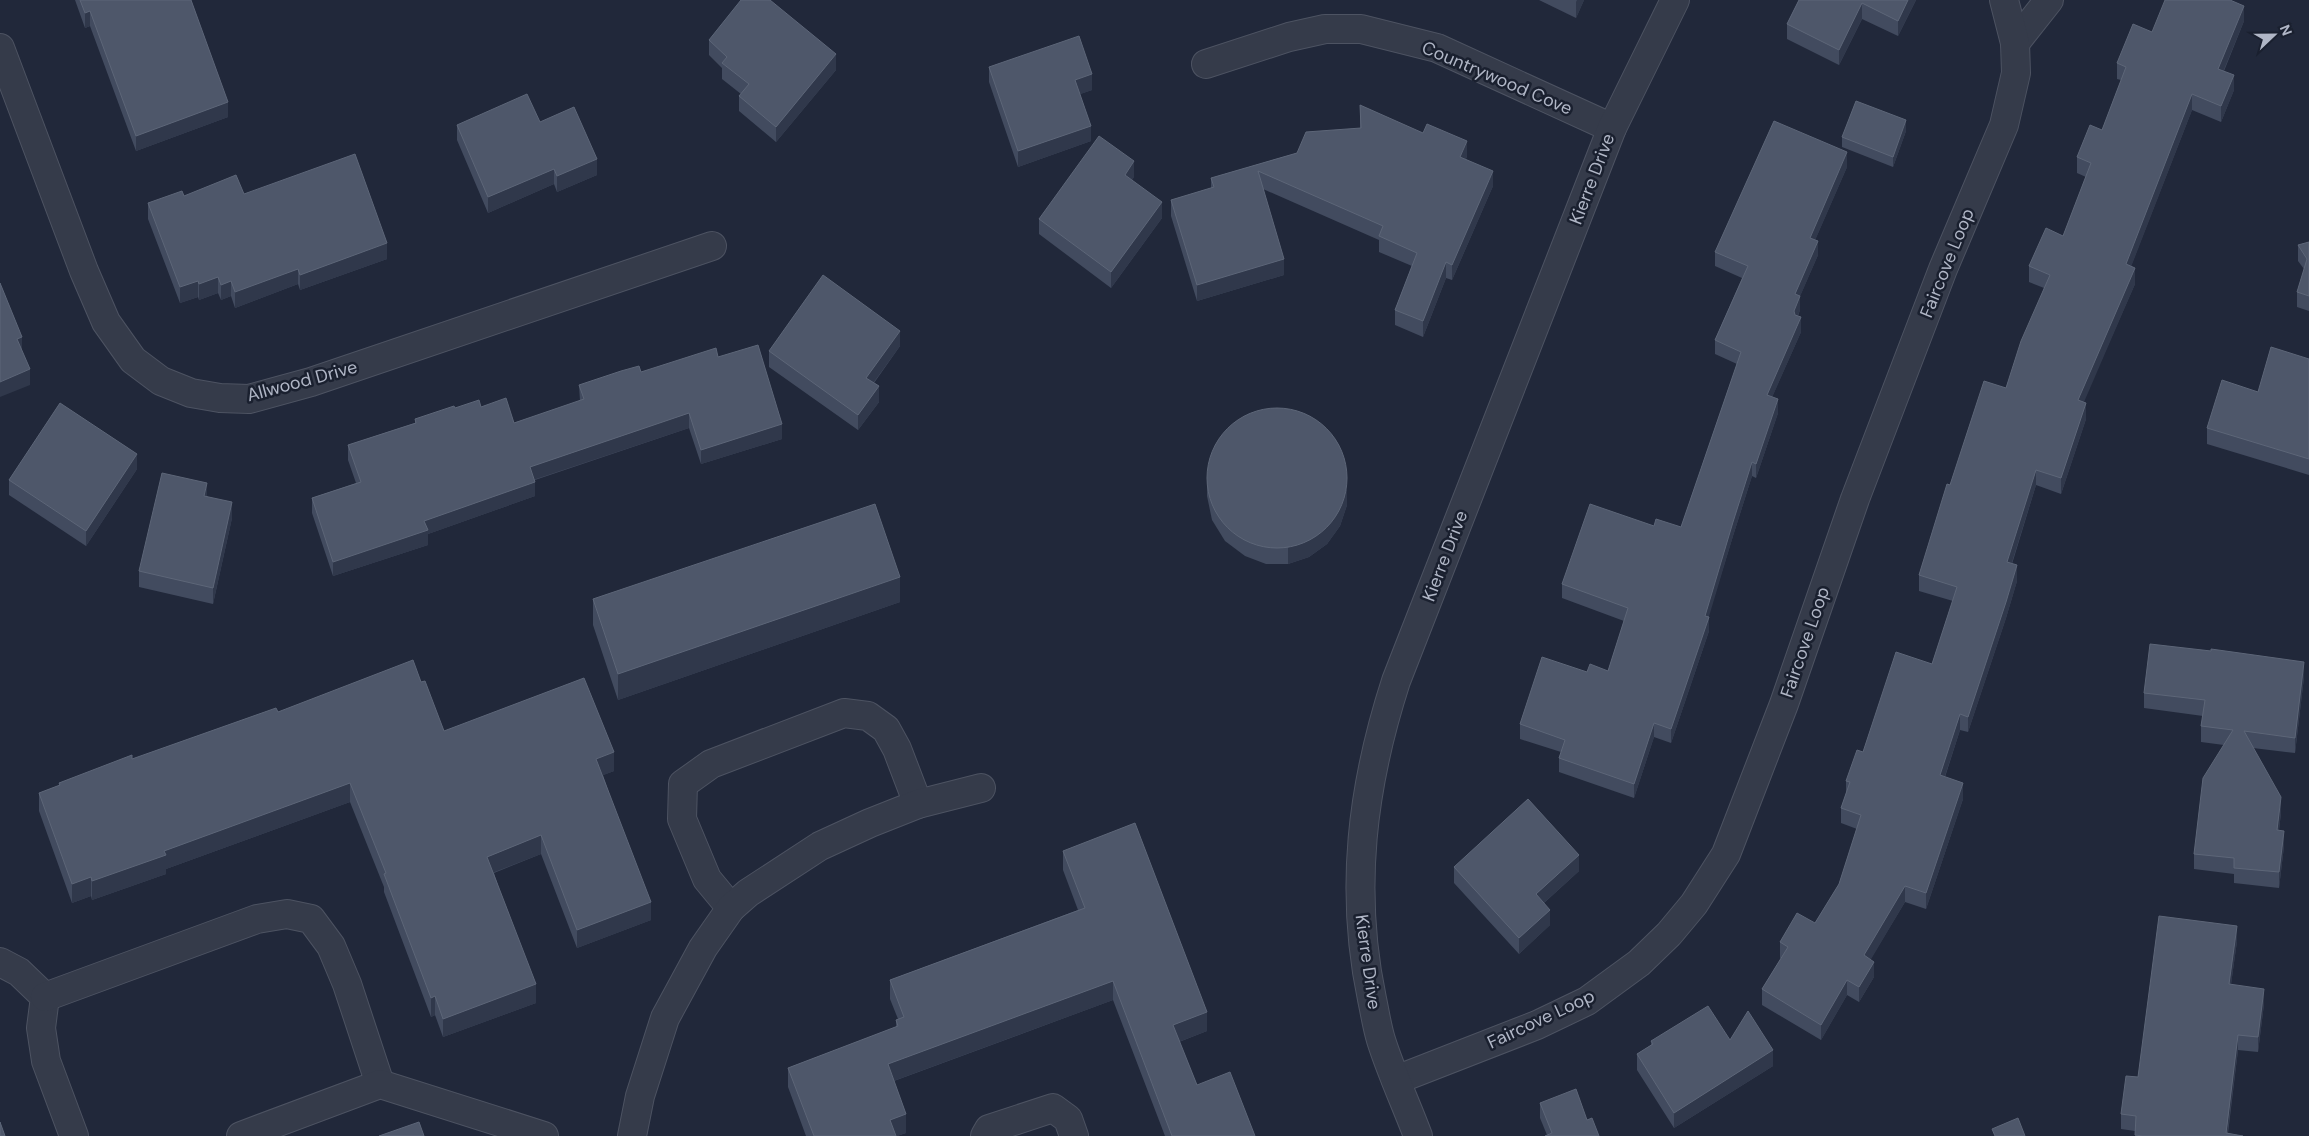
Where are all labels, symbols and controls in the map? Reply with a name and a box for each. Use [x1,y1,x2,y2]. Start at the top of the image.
north arrow [2249,10,2299,60]
text: N [2276,22,2296,38]
street label: Countrywood Cove [1418,35,1576,121]
street label: Kierre Drive [1564,130,1620,228]
street label: Faircove Loop [1914,205,1980,321]
street label: Allwood Drive [244,355,360,407]
street label: Kierre Drive [1417,507,1473,605]
street label: Faircove Loop [1775,583,1835,701]
street label: Kierre Drive [1349,913,1387,1011]
street label: Faircove Loop [1483,984,1599,1054]

